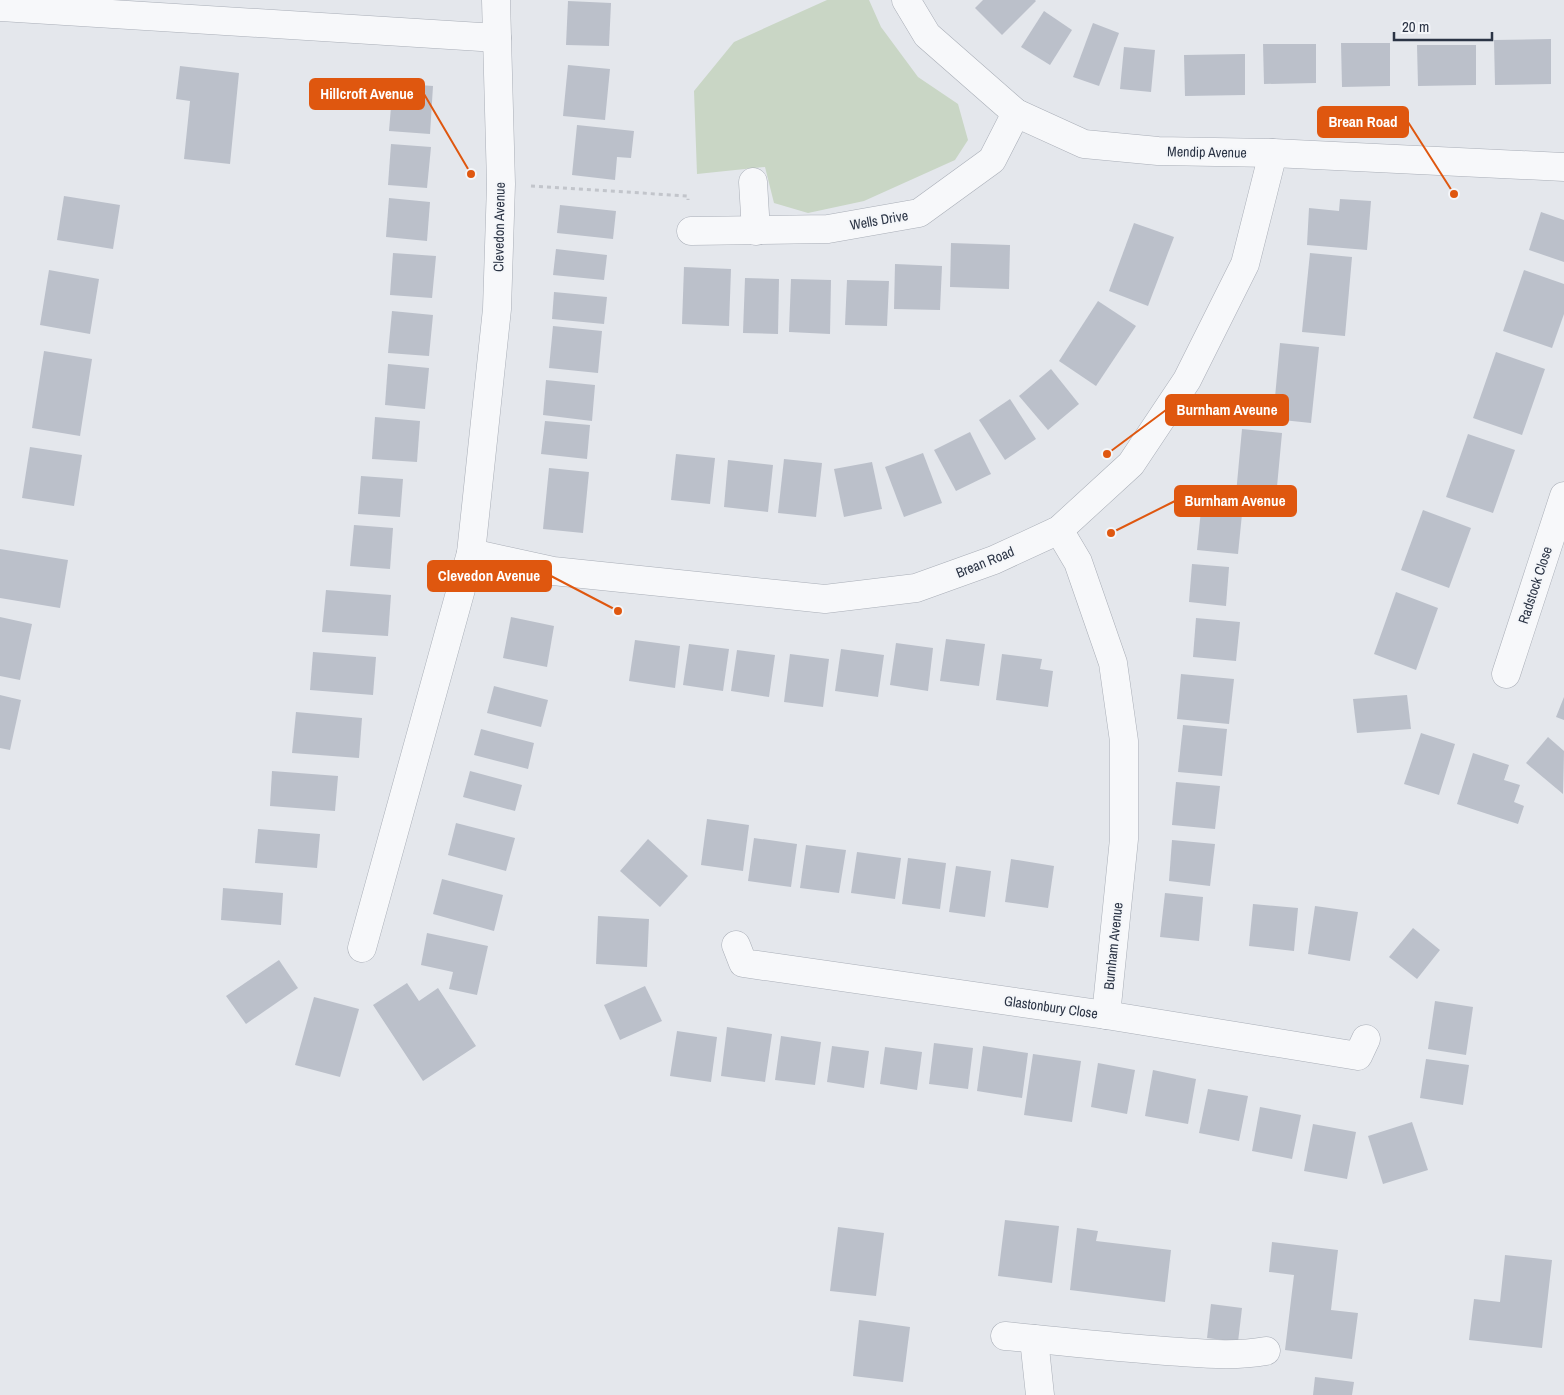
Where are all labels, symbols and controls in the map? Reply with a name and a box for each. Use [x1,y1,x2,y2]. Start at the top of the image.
scale bar [1394,10,1492,42]
text: 20 m [1402,16,1429,37]
callout: Hillcroft Avenue [310,79,424,109]
text: Hillcroft Avenue [320,83,414,104]
callout: Brean Road [1318,107,1408,137]
text: Brean Road [1328,111,1398,132]
street label: Mendip Avenue [1167,142,1247,162]
street label: Clevedon Avenue [489,182,509,272]
street label: Wells Drive [849,206,909,234]
callout: Burnham Aveune [1166,395,1288,425]
text: Burnham Aveune [1177,399,1278,420]
callout: Burnham Avenue [1175,486,1296,516]
text: Burnham Avenue [1185,490,1286,511]
street label: Brean Road [953,542,1017,582]
street label: Radstock Close [1514,544,1556,626]
callout: Clevedon Avenue [428,561,551,591]
text: Clevedon Avenue [438,565,540,586]
street label: Burnham Avenue [1099,901,1127,991]
street label: Glastonbury Close [1003,992,1099,1022]

